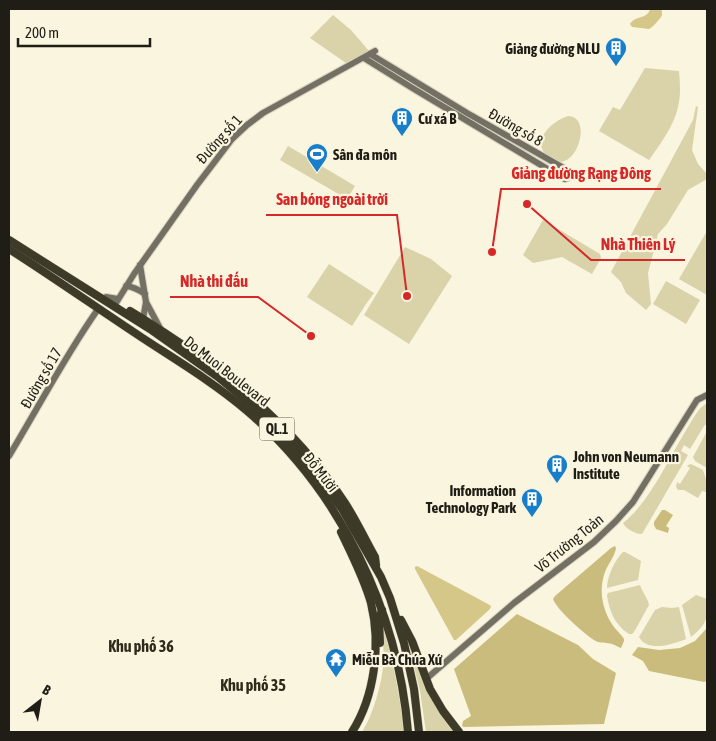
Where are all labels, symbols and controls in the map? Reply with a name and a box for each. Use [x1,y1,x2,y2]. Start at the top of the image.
scale bar [18,15,150,47]
text: 200 m [25,24,59,41]
building icon: Giảng đường NLU [604,36,628,67]
place label: Giảng đường NLU [505,40,600,57]
street label: Đường số 8 [486,105,546,149]
building icon: Cư xá B [390,106,414,137]
place label: Cư xá B [418,110,457,127]
street label: Đường số 1 [193,111,245,167]
sports icon: Sân đa môn [305,142,329,173]
place label: Sân đa môn [333,146,397,163]
callout: Giảng đường Rạng Đông [501,158,661,189]
text: Giảng đường Rạng Đông [511,164,651,182]
callout: San bóng ngoài trời [266,184,397,215]
text: San bóng ngoài trời [276,190,388,208]
callout: Nhà Thiên Lý [591,229,685,260]
text: Nhà Thiên Lý [601,235,676,253]
callout: Nhà thi đấu [170,266,258,297]
text: Nhà thi đấu [180,271,248,290]
street label: Do Muoi Boulevard [181,332,273,410]
street label: Đường số 17 [17,345,65,411]
road number: QL.1 [260,418,294,440]
place label: John von Neumann Institute [572,448,679,482]
street label: Đỗ Mười [300,449,342,495]
building icon: John von Neumann Institute [545,453,569,484]
place label: Information Technology Park [426,482,516,516]
building icon: Information Technology Park [520,487,544,518]
street label: Võ Trường Toản [531,510,607,576]
district label: Khu phố 36 [108,636,174,655]
temple icon: Miễu Bà Chúa Xứ [324,647,348,678]
place label: Miễu Bà Chúa Xứ [352,651,443,668]
district label: Khu phố 35 [220,675,286,694]
north arrow [15,676,65,726]
text: B [40,681,54,699]

